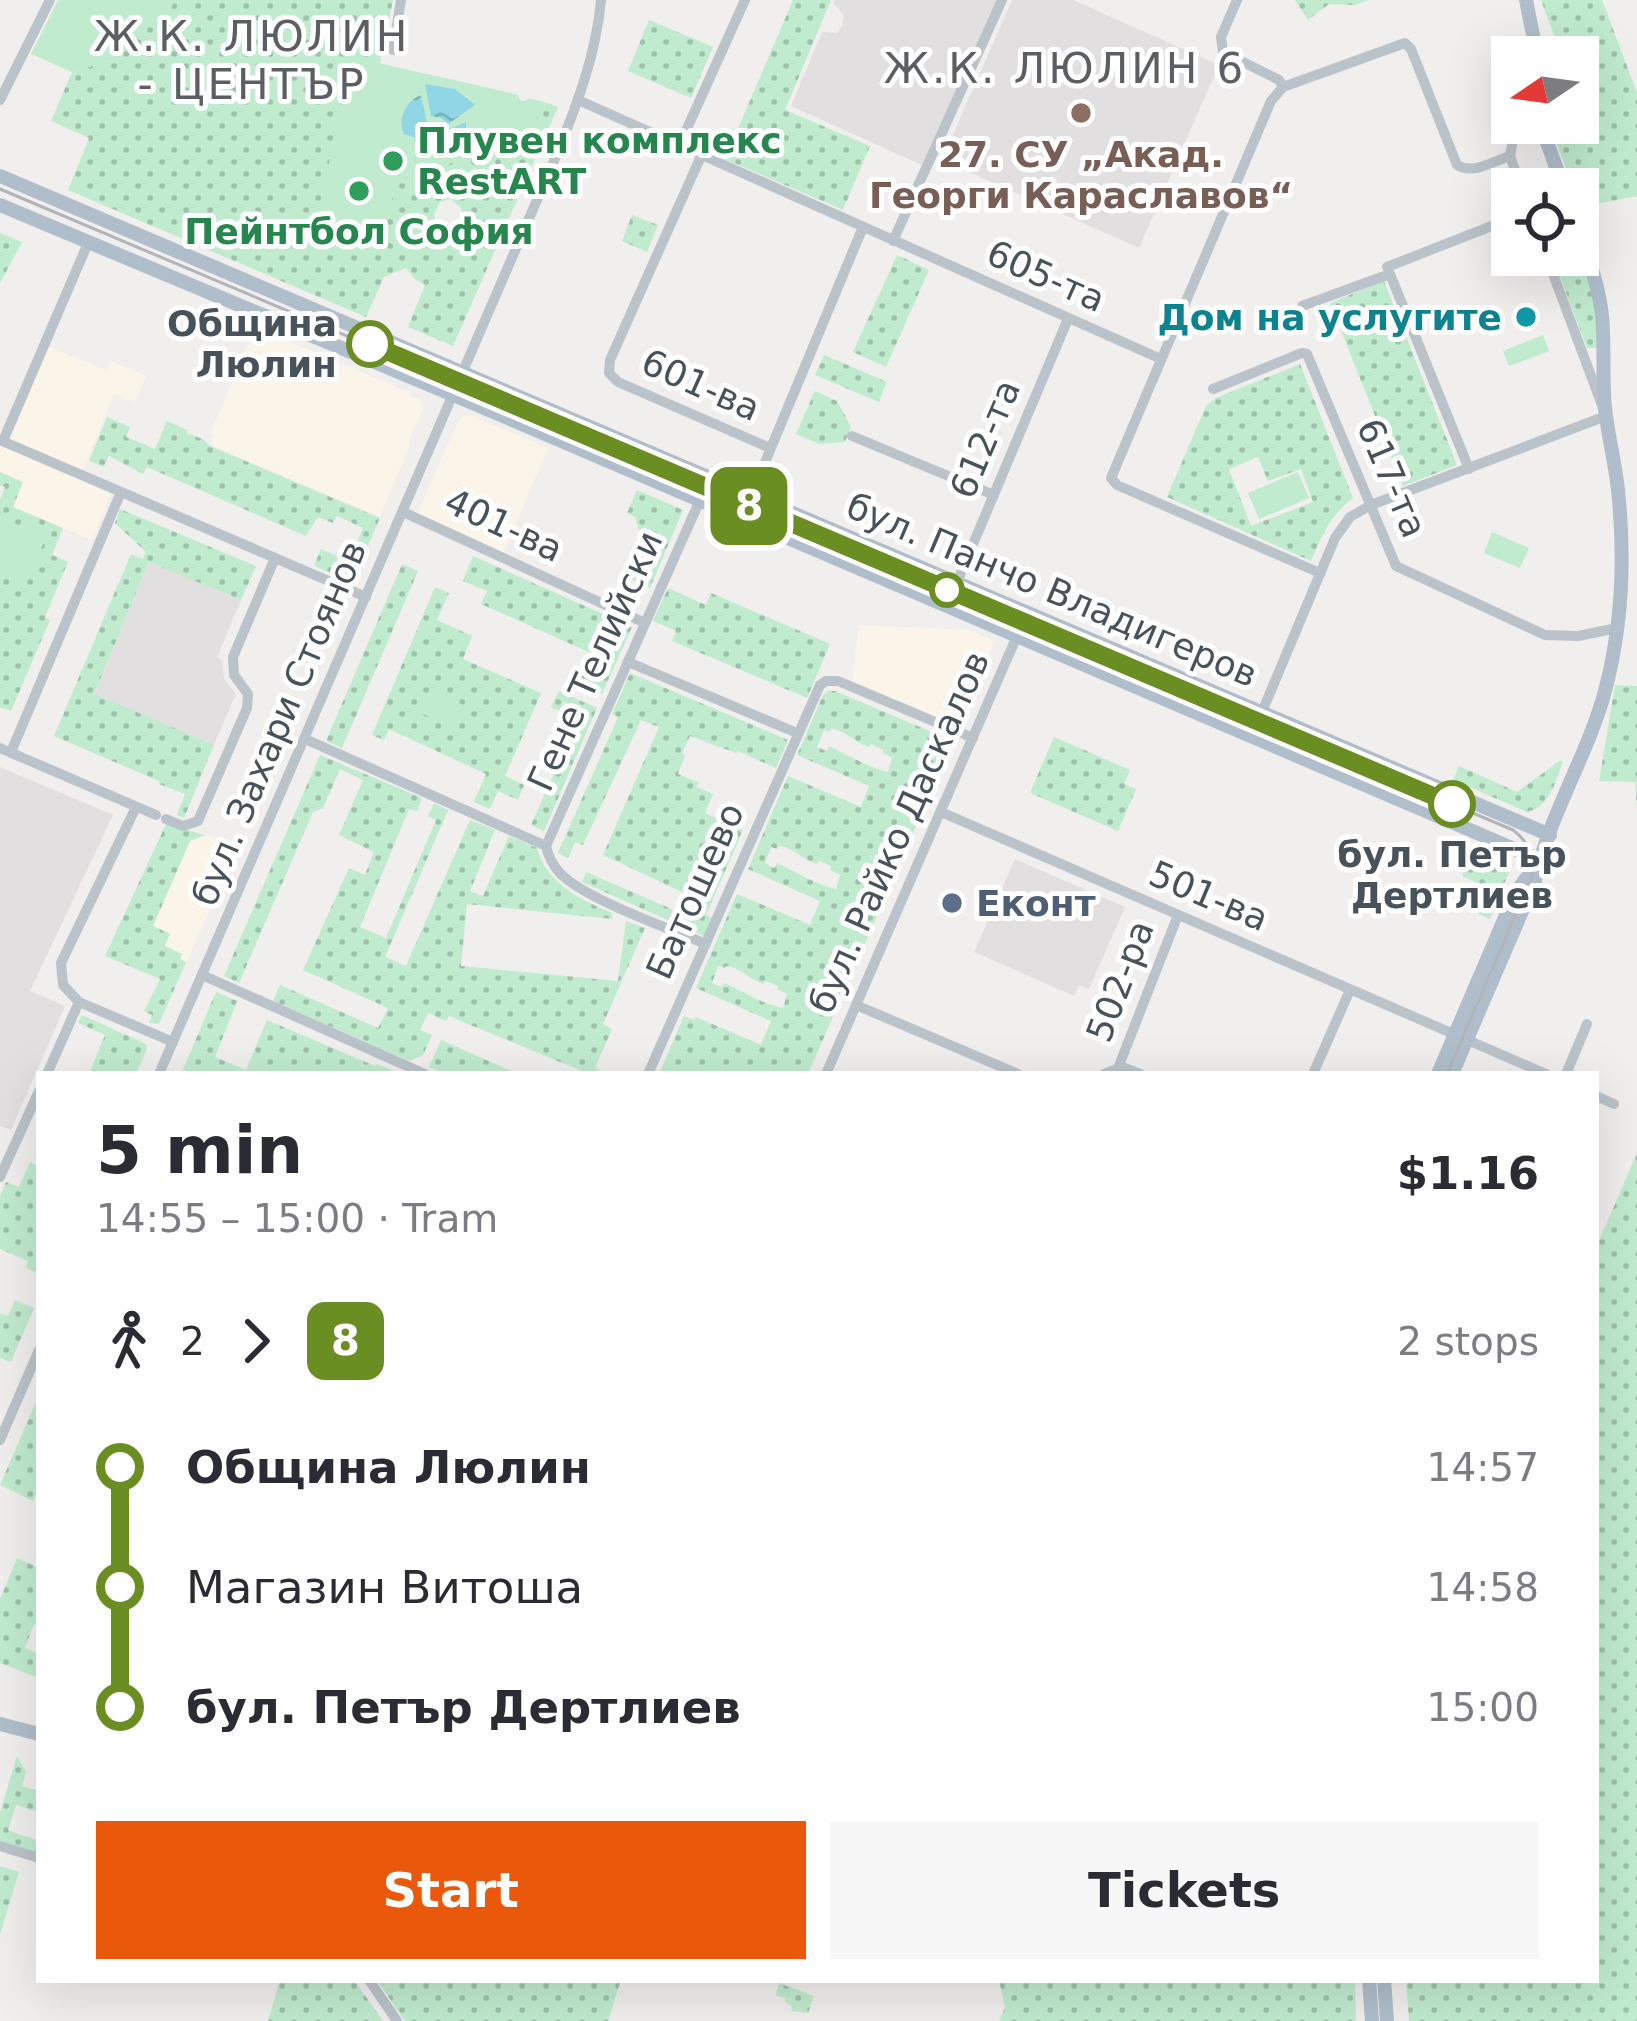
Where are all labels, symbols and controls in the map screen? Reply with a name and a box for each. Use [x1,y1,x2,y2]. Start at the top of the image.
district label: Ж.К. ЛЮЛИН - ЦЕНТЪР [94,12,410,109]
north arrow [1491,36,1599,144]
map controls [1491,36,1599,276]
district label: Ж.К. ЛЮЛИН 6 [884,44,1246,93]
marker: 27. СУ „Акад. Георги Караславов“ [1068,100,1094,126]
place label: Плувен комплекс RestART [417,120,782,202]
place label: 27. СУ „Акад. Георги Караславов“ [869,134,1293,216]
marker: Плувен комплекс RestART [380,148,406,174]
button: locate [1491,168,1599,276]
marker: Пейнтбол София [346,178,372,204]
place label: Пейнтбол София [184,211,534,252]
street label: 605-та [981,232,1111,320]
place label: Дом на услугите [1158,297,1502,338]
place label: Община Люлин [167,303,337,385]
marker: Дом на услугите [1513,304,1539,330]
marker: Община Люлин [348,322,392,366]
street label: 601-ва [636,341,766,429]
street label: 612-та [942,374,1028,504]
street label: 617-та [1349,413,1435,543]
line badge: 8 [710,467,788,545]
street label: 401-ва [439,480,569,570]
text: 8 [734,481,764,530]
street label: бул. Панчо Владигеров [841,485,1263,695]
street label: Гене Телийски [519,525,671,797]
street label: бул. Захари Стоянов [184,534,374,912]
unlabelled marker [931,574,963,606]
street label: бул. Райко Даскалов [801,645,997,1019]
marker: бул. Петър Дертлиев [1430,782,1474,826]
street label: Батошево [638,797,752,985]
place label: бул. Петър Дертлиев [1337,834,1567,916]
street label: 501-ва [1143,853,1275,939]
place label: Еконт [976,883,1096,924]
marker: Еконт [939,890,965,916]
street label: 502-ра [1078,915,1162,1047]
text: 5 min [96,1112,303,1189]
text: $1.16 [1397,1147,1539,1200]
text: 14:55 – 15:00 · Tram [96,1196,498,1241]
icon: walk [96,1308,162,1374]
icon: forward [223,1308,289,1374]
text: 8 [331,1316,360,1365]
text: 2 [180,1319,205,1364]
text: 2 stops [1397,1319,1539,1364]
text: Община Люлин [186,1441,591,1494]
text: 14:57 [1427,1445,1539,1490]
text: Магазин Витоша [186,1561,583,1614]
text: 14:58 [1427,1565,1539,1610]
text: бул. Петър Дертлиев [186,1681,741,1734]
text: 15:00 [1427,1685,1539,1730]
button: Start [96,1821,806,1959]
button: Tickets [830,1821,1539,1959]

